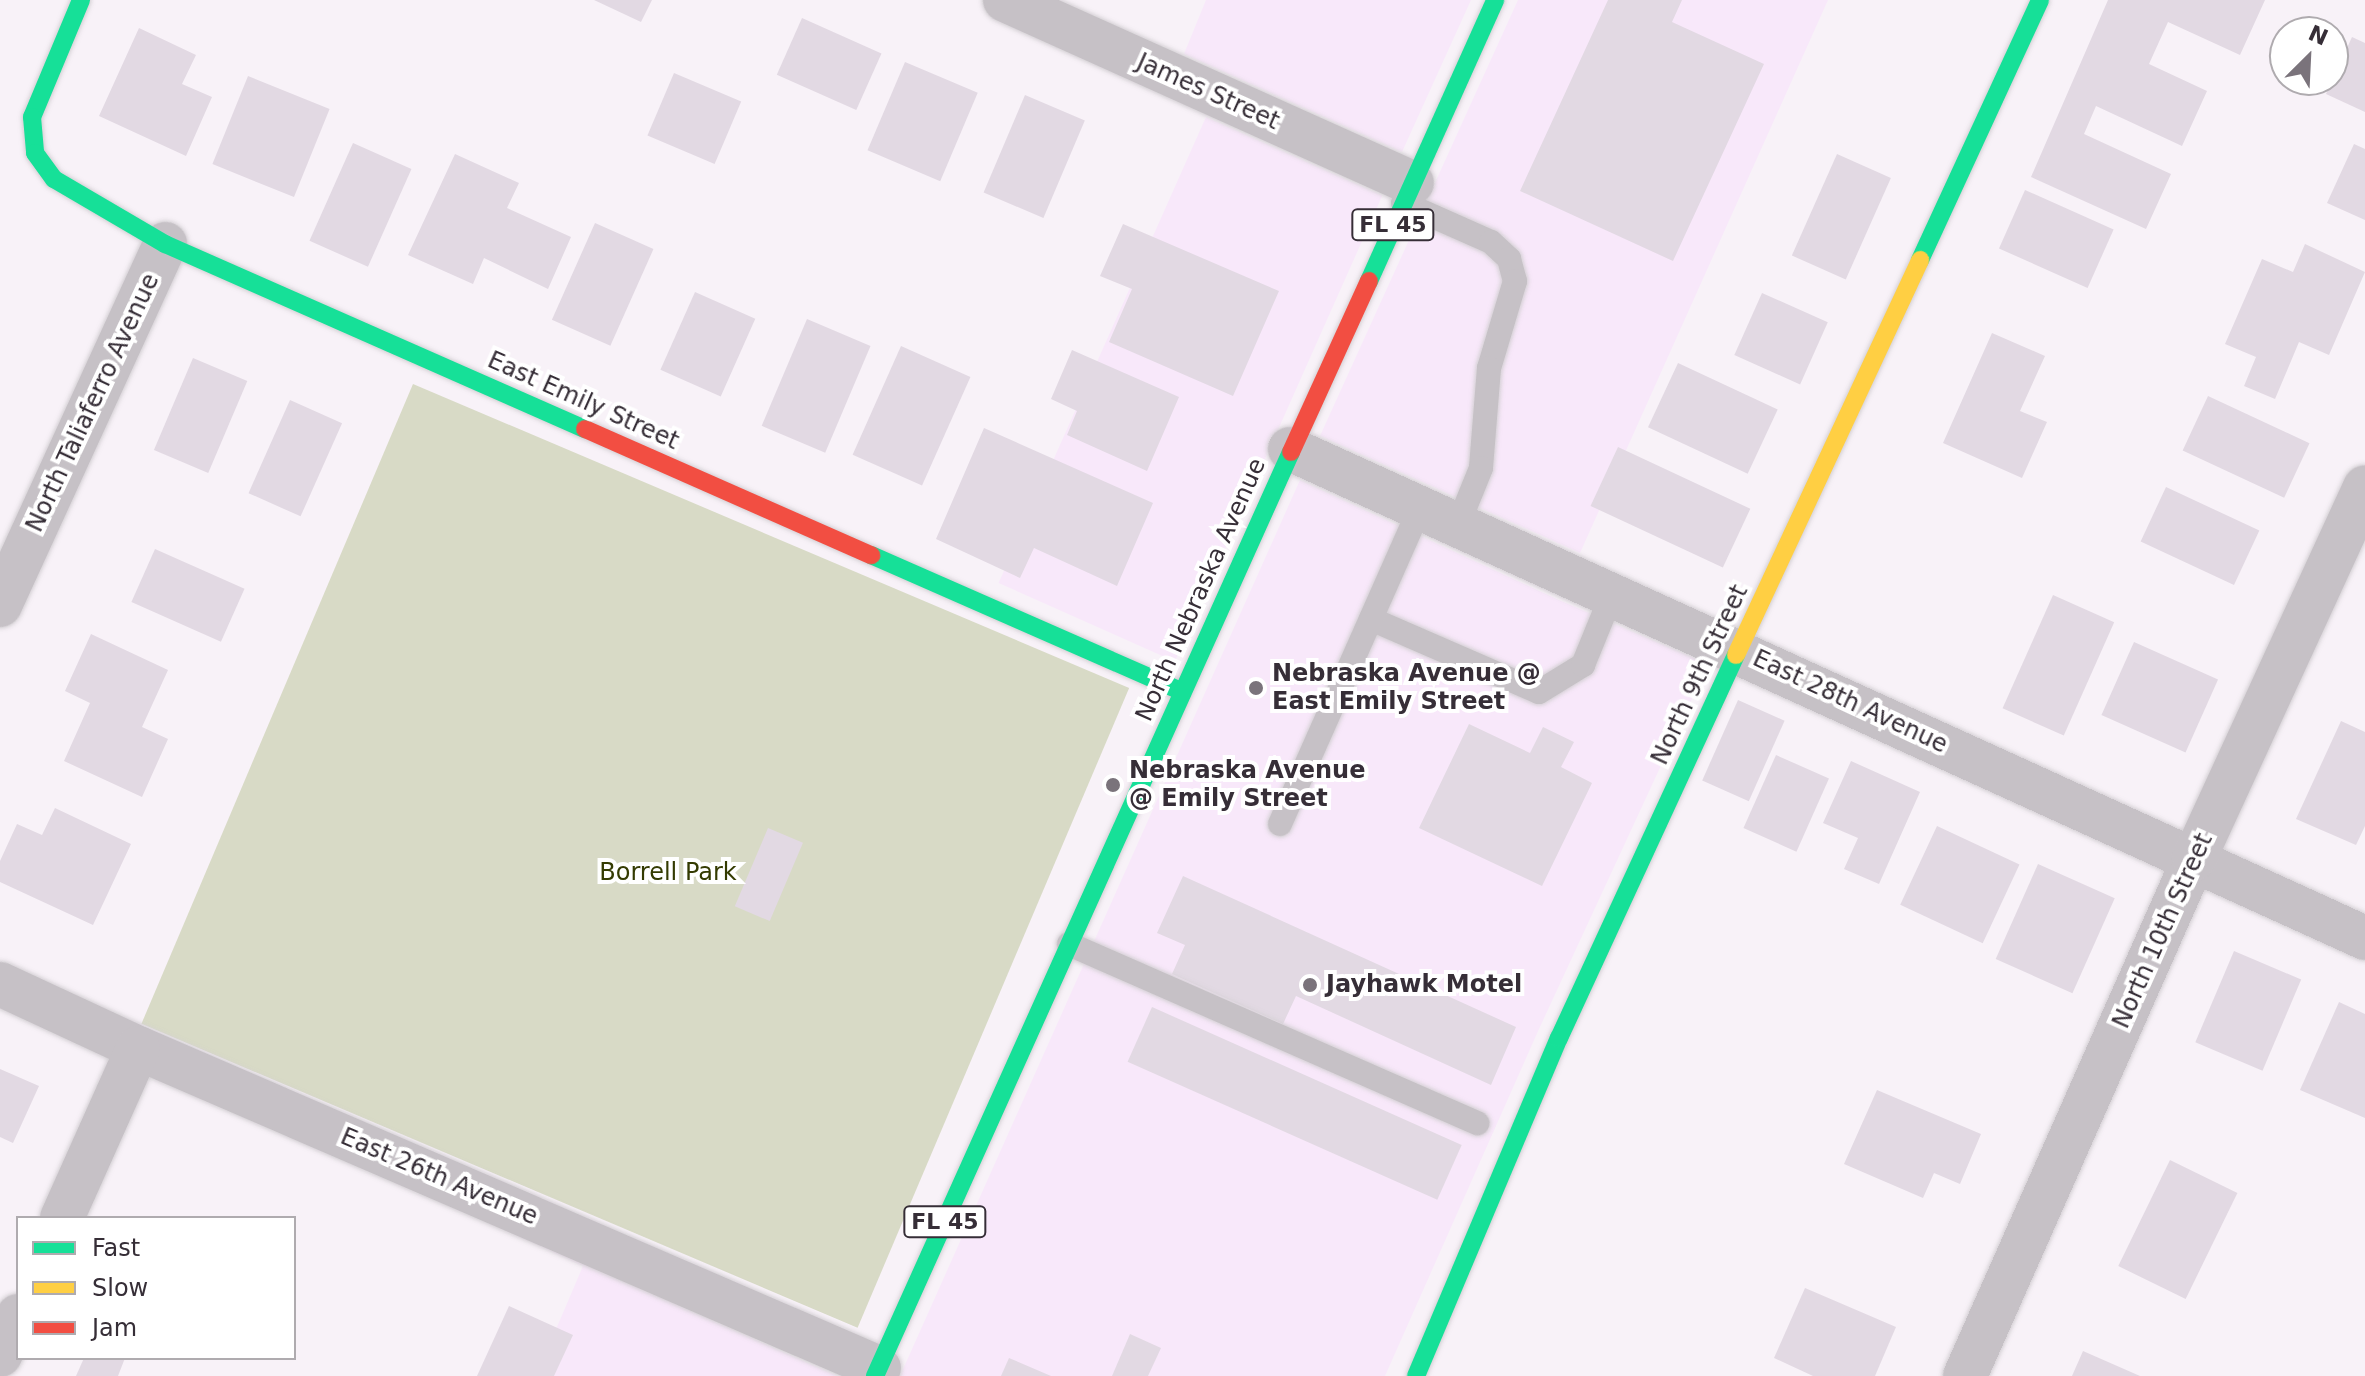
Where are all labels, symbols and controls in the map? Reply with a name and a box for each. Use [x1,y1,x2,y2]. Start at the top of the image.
north arrow [2269,16,2349,96]
text: N [2305,20,2332,51]
street label: James Street [1132,48,1284,136]
road number: FL 45 [1351,207,1435,243]
street label: North Taliaferro Avenue [20,269,166,537]
street label: East Emily Street [483,346,683,456]
street label: North Nebraska Avenue [1130,454,1272,726]
street label: North 9th Street [1646,580,1754,770]
street label: East 28th Avenue [1748,644,1952,760]
place label: Nebraska Avenue @ East Emily Street [1272,660,1541,716]
marker: Nebraska Avenue @ East Emily Street [1247,679,1265,697]
place label: Nebraska Avenue @ Emily Street [1129,757,1365,813]
marker: Nebraska Avenue @ Emily Street [1104,776,1122,794]
street label: North 10th Street [2107,829,2219,1033]
park label: Borrell Park [599,859,737,887]
place label: Jayhawk Motel [1326,971,1522,999]
marker: Jayhawk Motel [1301,976,1319,994]
street label: East 26th Avenue [336,1122,542,1232]
road number: FL 45 [903,1204,987,1240]
legend [16,1216,296,1360]
text: Fast [92,1234,140,1262]
text: Slow [92,1274,148,1302]
text: Jam [92,1314,137,1342]

